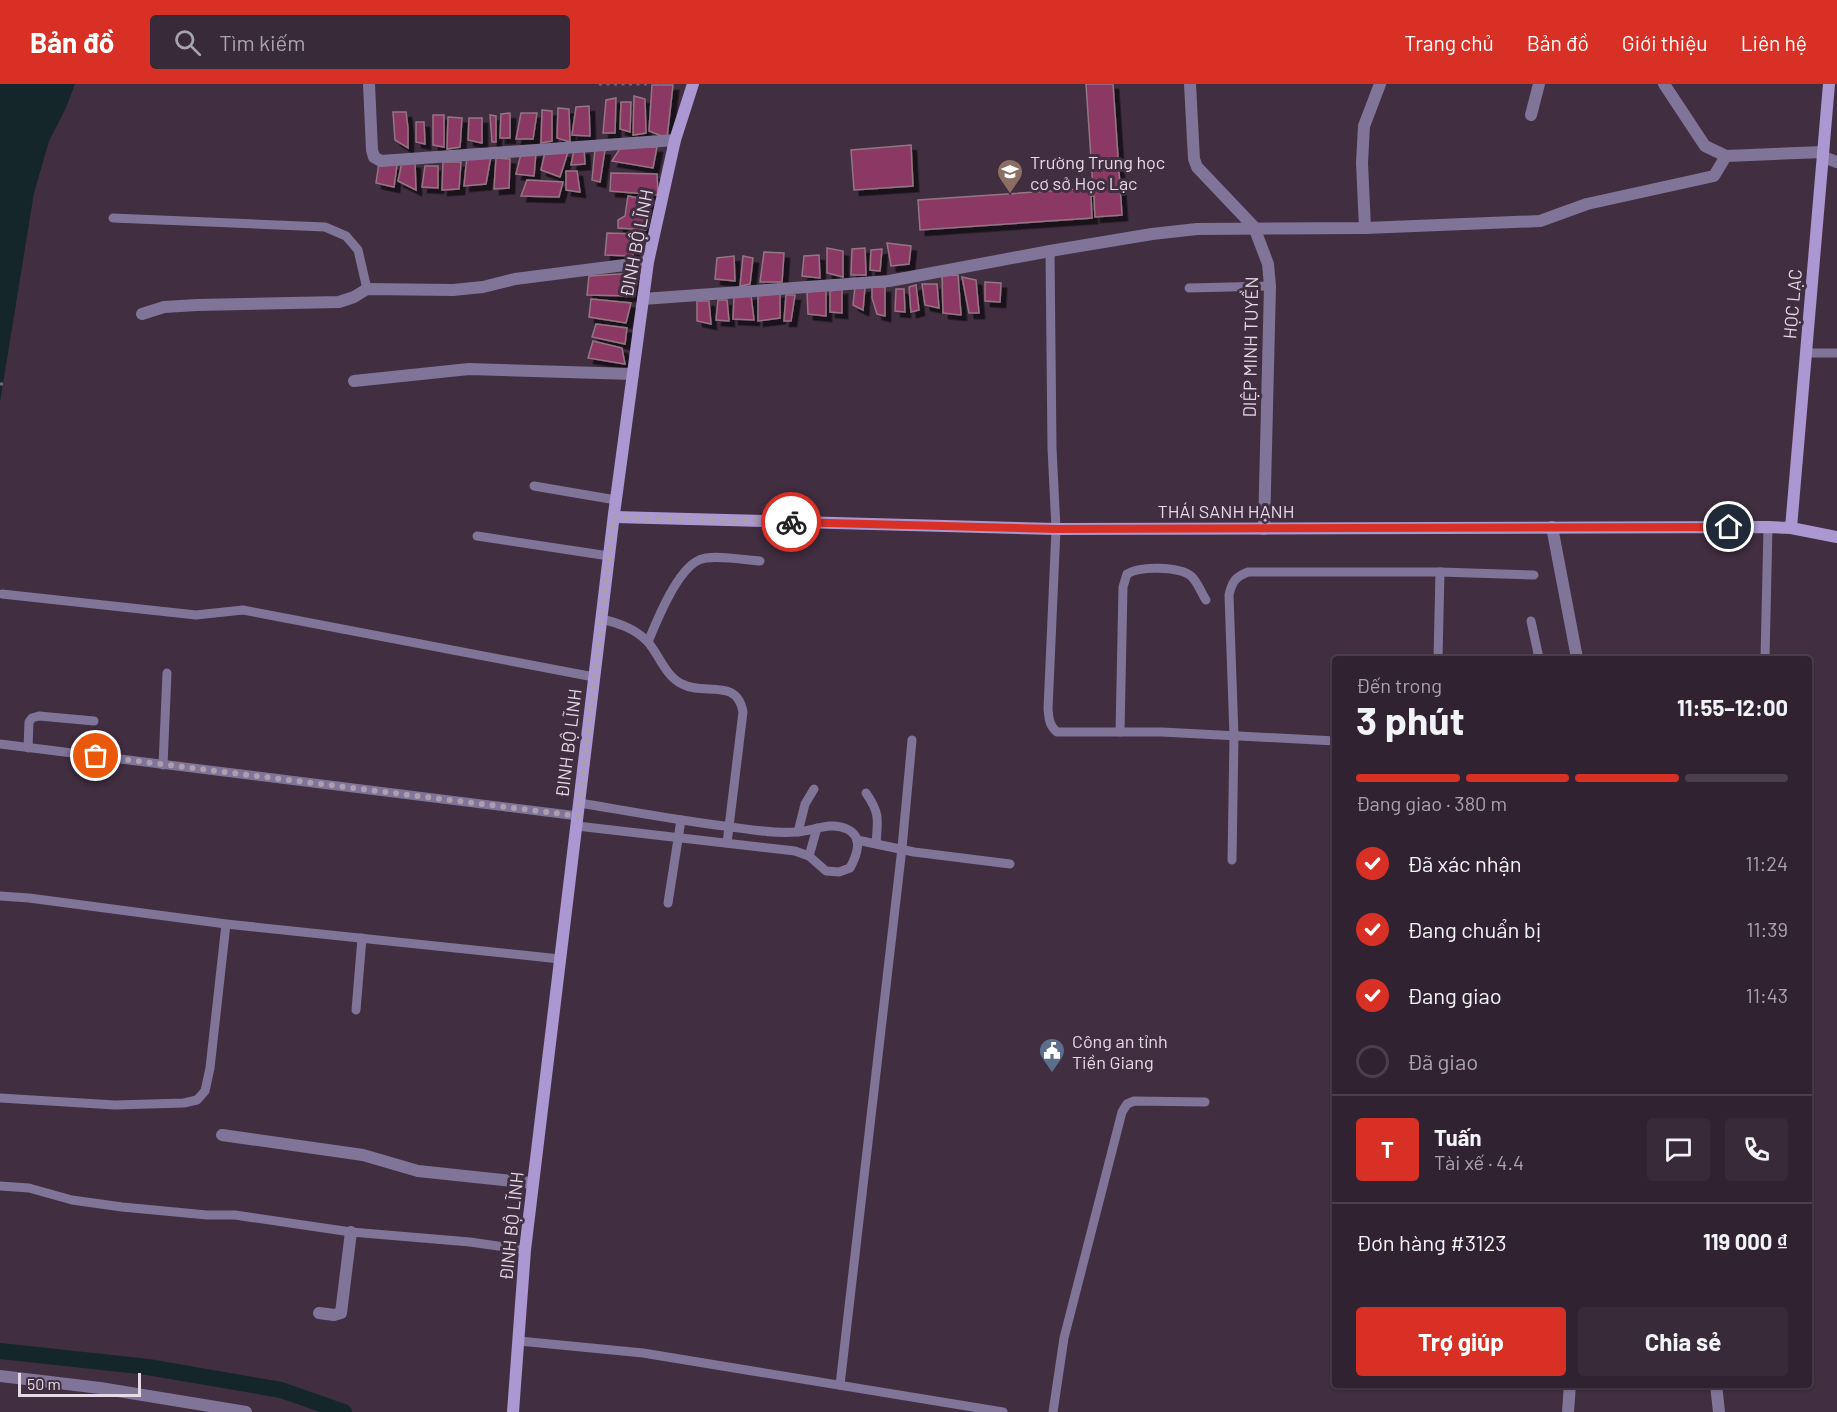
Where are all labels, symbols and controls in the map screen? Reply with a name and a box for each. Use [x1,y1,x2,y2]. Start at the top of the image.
search box [150,15,570,69]
text: Bản đồ [30,25,114,59]
icon: search [171,26,204,59]
text: Tìm kiếm [219,29,306,55]
text: Trang chủ [1404,30,1494,55]
text: Bản đồ [1527,30,1589,55]
text: Giới thiệu [1622,30,1708,55]
text: Liên hệ [1741,30,1807,55]
place label: Trường Trung học cơ sở Học Lạc [1030,151,1165,194]
school or university icon: Trường Trung học cơ sở Học Lạc [995,157,1025,195]
street label: ĐINH BỘ LĨNH [615,187,657,299]
street label: HỌC LẠC [1778,268,1806,340]
street label: DIỆP MINH TUYỀN [1238,276,1262,418]
courier [761,492,821,552]
street label: THÁI SANH HẠNH [1157,500,1295,522]
pin [1703,501,1754,552]
icon: bike [775,506,808,539]
icon: home [1712,510,1745,543]
text: Đến trong [1356,673,1442,697]
street label: ĐINH BỘ LĨNH [550,687,586,799]
text: 11:55–12:00 [1677,694,1788,720]
text: 3 phút [1356,696,1464,743]
pin [70,730,121,781]
icon: bag [79,739,112,772]
text: Đang giao · 380 m [1356,791,1507,815]
icon: check [1356,847,1389,880]
text: Đã xác nhận [1407,850,1522,876]
text: 11:24 [1745,851,1788,875]
icon: check [1356,913,1389,946]
text: Đang chuẩn bị [1407,916,1541,942]
text: 11:39 [1746,917,1788,941]
icon: check [1356,979,1389,1012]
text: Đang giao [1407,982,1502,1008]
text: 11:43 [1746,983,1788,1007]
place label: Công an tỉnh Tiền Giang [1072,1030,1168,1073]
public building icon: Công an tỉnh Tiền Giang [1037,1036,1067,1074]
text: Đã giao [1407,1048,1478,1074]
button: chat [1647,1118,1710,1181]
button: phone [1725,1118,1788,1181]
text: Tuấn [1434,1124,1481,1150]
text: T [1381,1136,1394,1162]
text: Tài xế · 4.4 [1434,1150,1524,1174]
street label: ĐINH BỘ LĨNH [494,1170,528,1282]
text: 119 000 ₫ [1703,1228,1788,1254]
text: Đơn hàng #3123 [1356,1229,1507,1255]
button: Trợ giúp [1356,1307,1566,1376]
button: Chia sẻ [1578,1307,1788,1376]
scale bar [18,1370,141,1398]
text: 50 m [27,1374,61,1393]

